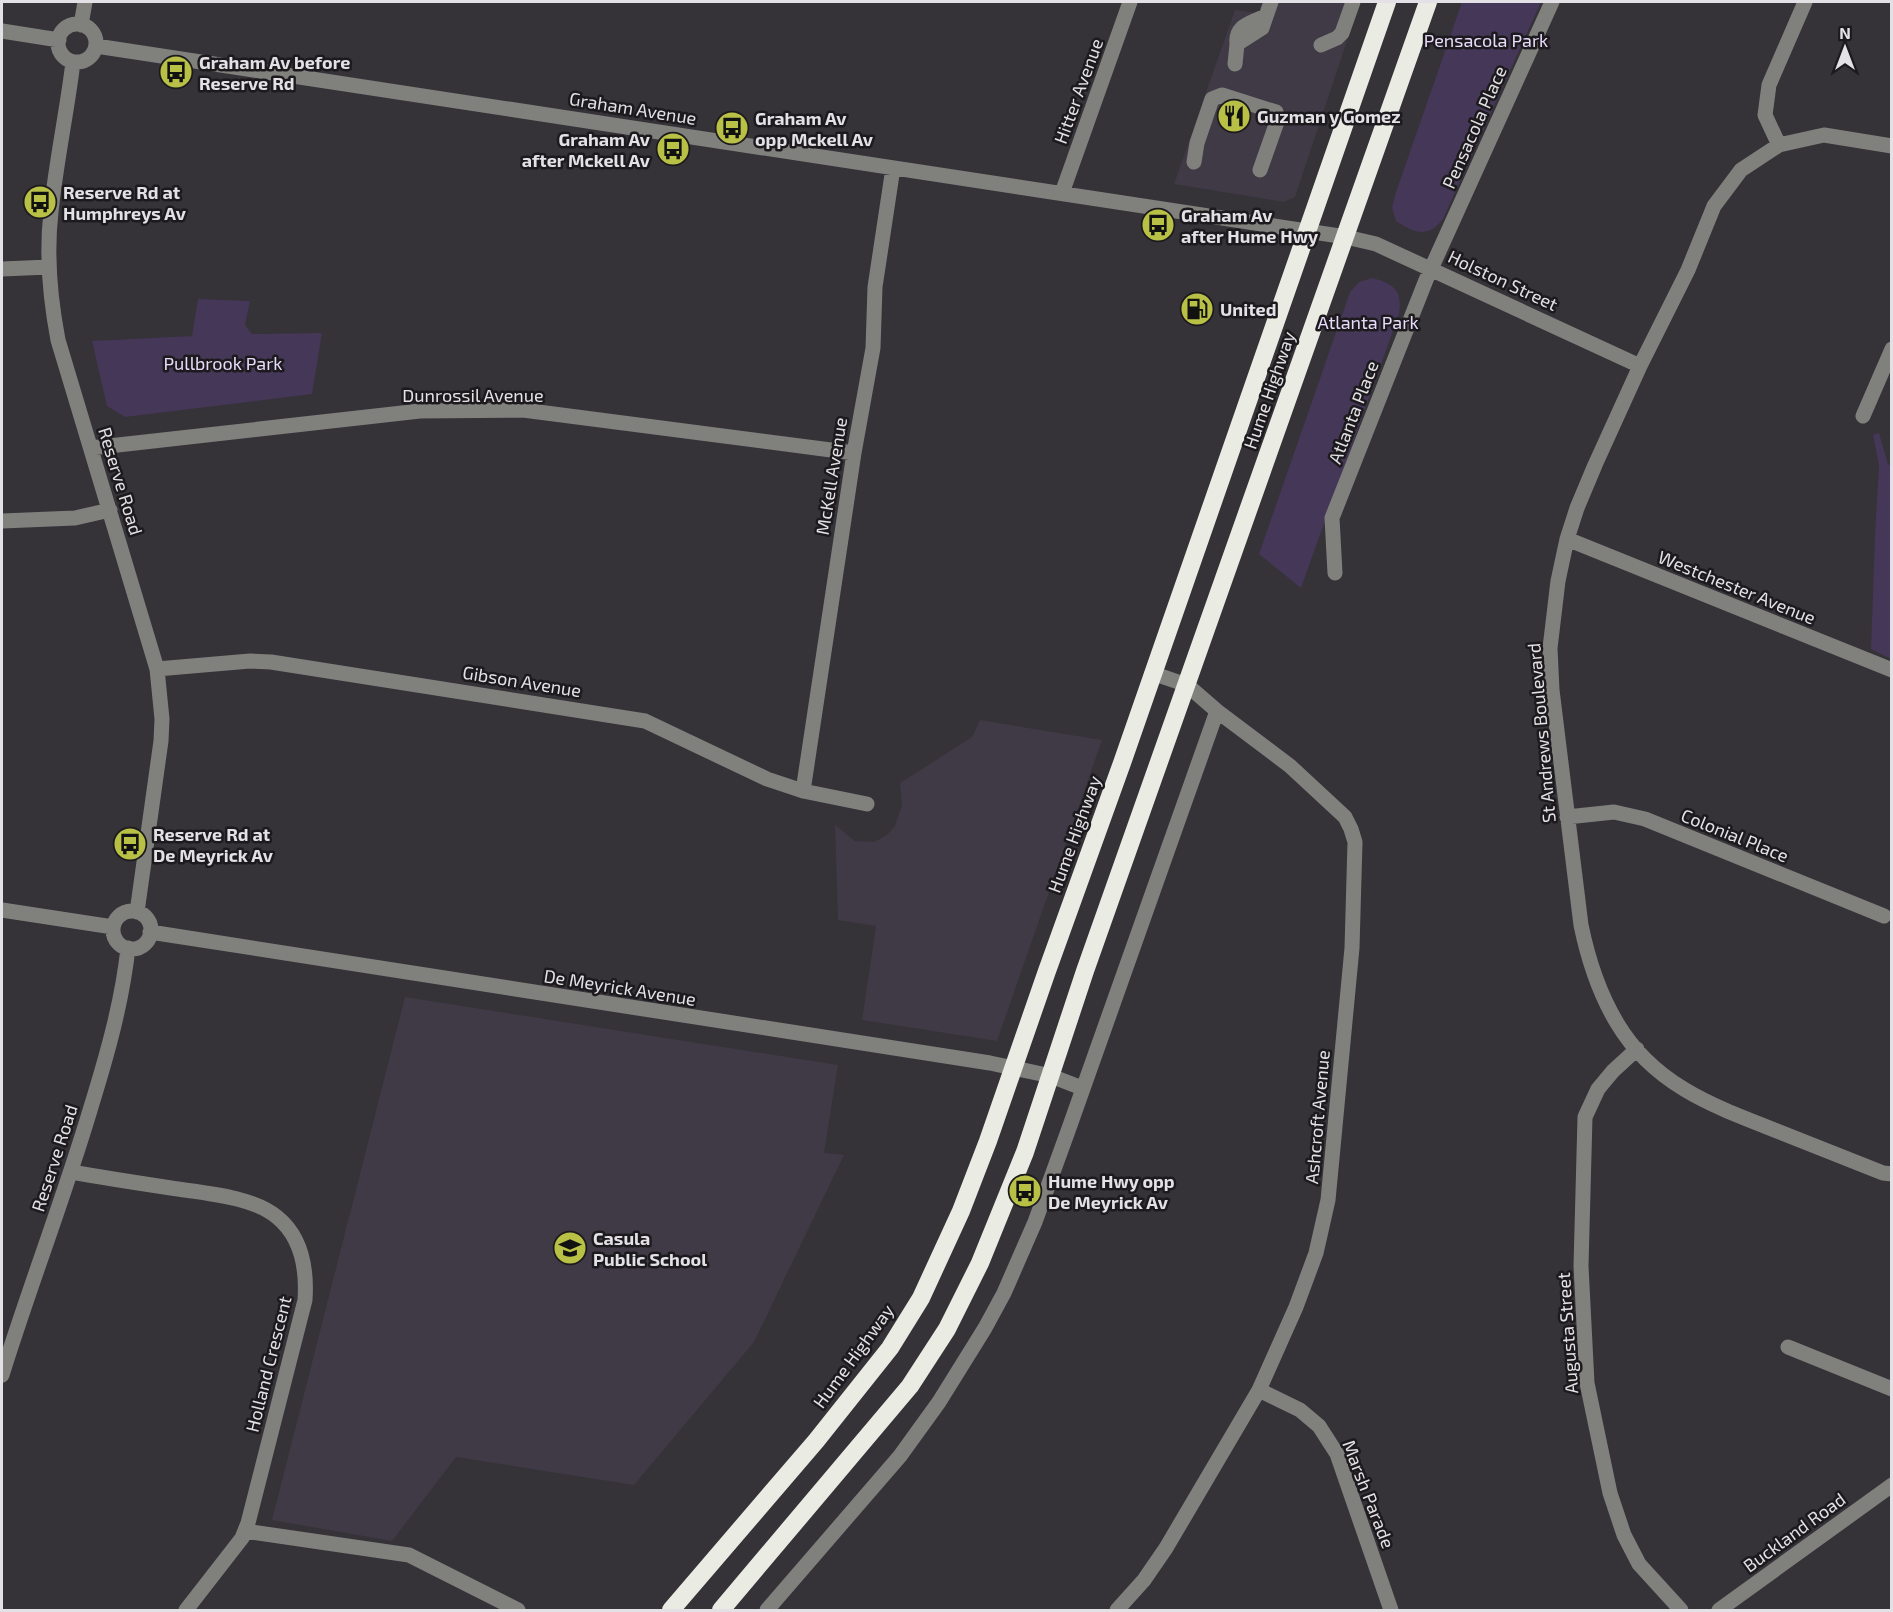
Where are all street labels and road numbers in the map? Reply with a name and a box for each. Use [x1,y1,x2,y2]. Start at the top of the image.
street label: Hitter Avenue [1049,35,1107,147]
street label: Pensacola Place [1437,62,1511,192]
street label: Graham Avenue [568,87,698,129]
street label: Holston Street [1445,245,1561,315]
street label: Hume Highway [1239,328,1300,452]
street label: Atlanta Place [1323,357,1383,467]
street label: Dunrossil Avenue [402,384,544,406]
street label: McKell Avenue [811,416,851,536]
street label: Reserve Road [94,425,148,537]
street label: Westchester Avenue [1655,545,1819,629]
street label: St Andrews Boulevard [1522,642,1560,824]
street label: Gibson Avenue [461,661,583,701]
street label: Hume Highway [1043,772,1106,896]
street label: Colonial Place [1678,803,1792,867]
street label: De Meyrick Avenue [542,964,698,1010]
street label: Ashcroft Avenue [1300,1049,1334,1185]
street label: Reserve Road [26,1102,82,1214]
street label: Augusta Street [1552,1271,1582,1394]
street label: Holland Crescent [240,1294,296,1434]
street label: Hume Highway [808,1299,898,1412]
street label: Marsh Parade [1338,1437,1400,1551]
street label: Buckland Road [1739,1488,1849,1576]

